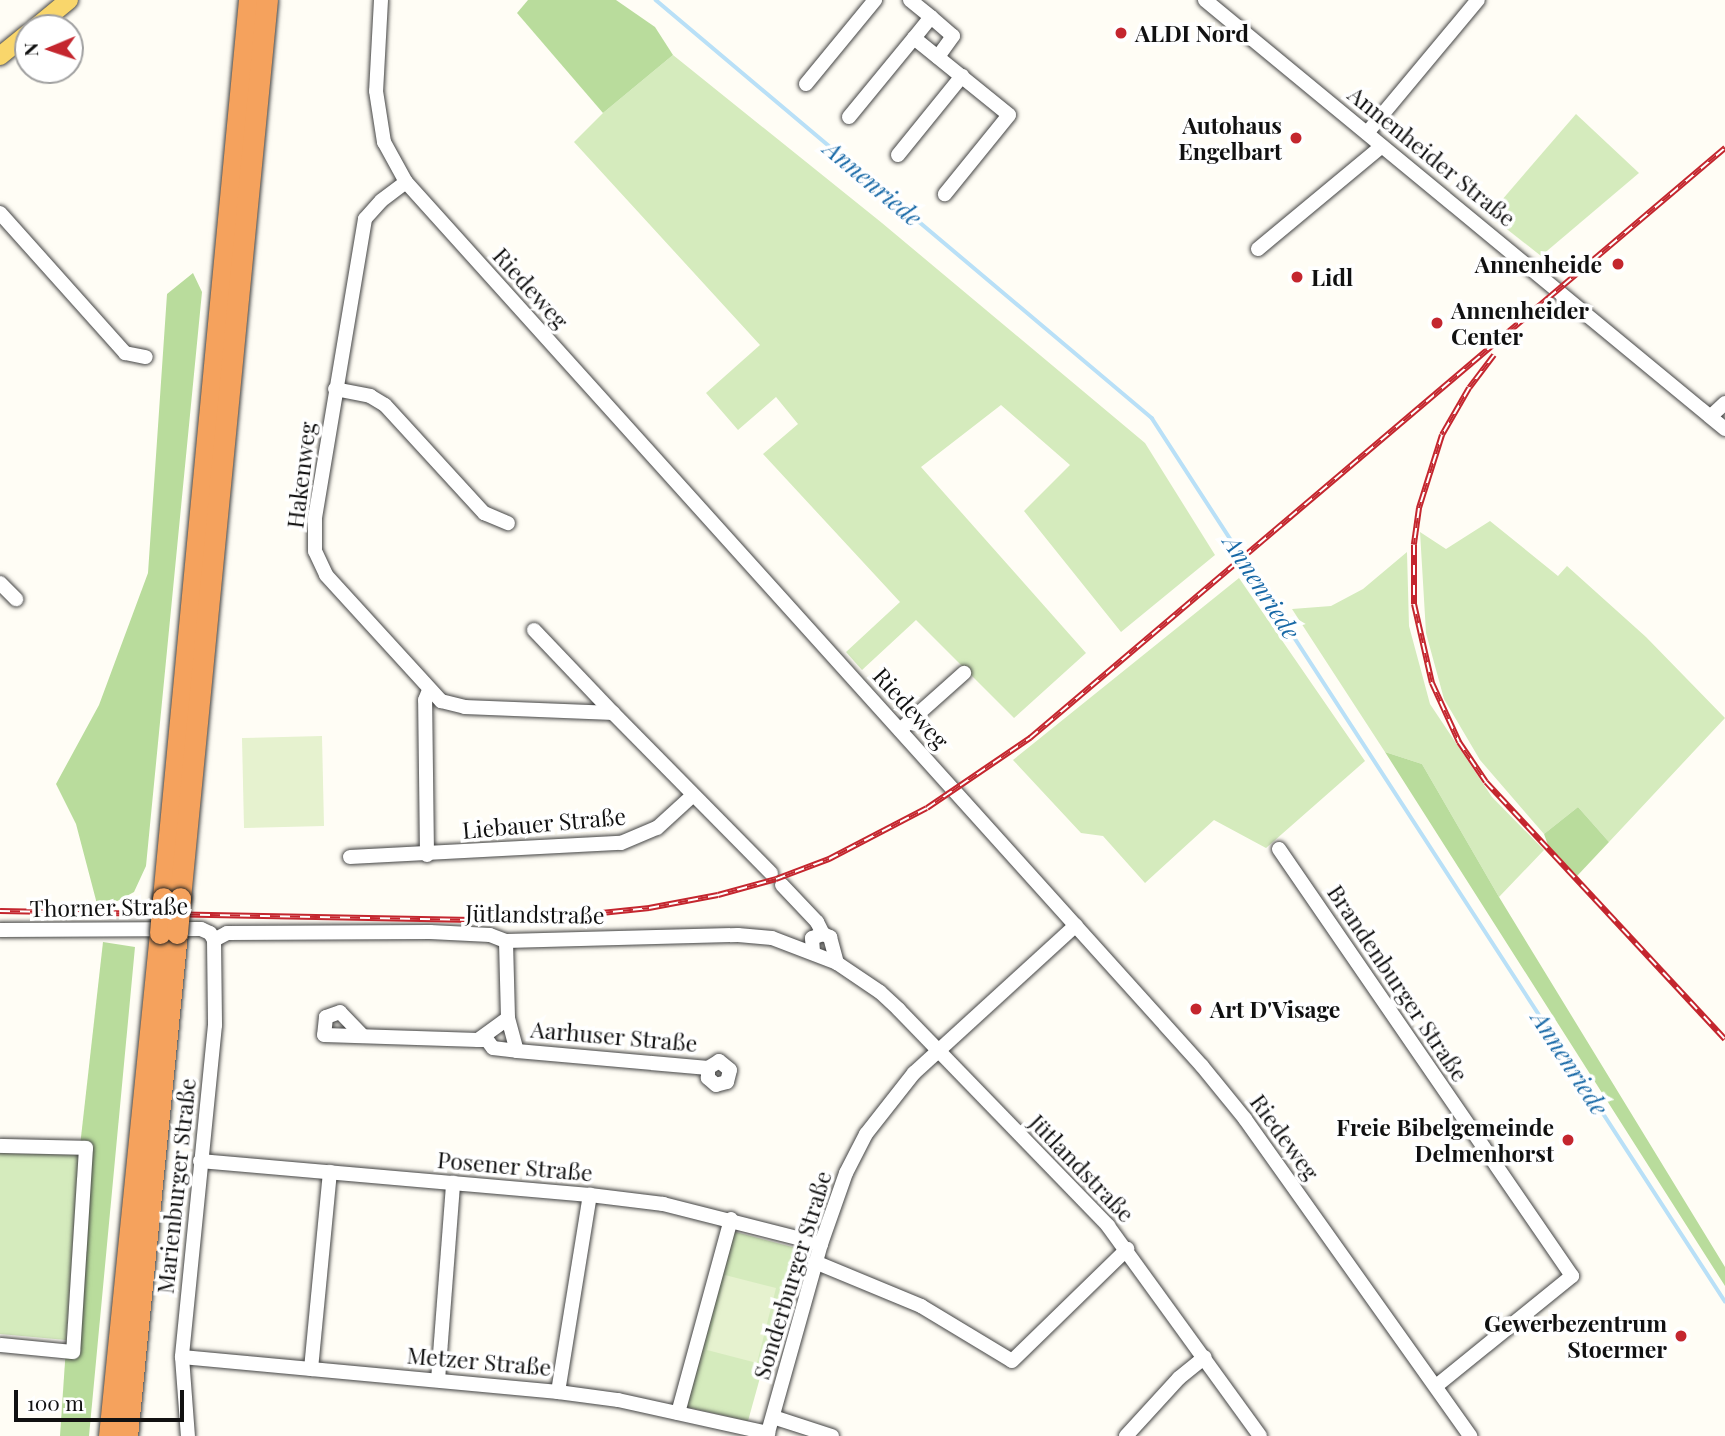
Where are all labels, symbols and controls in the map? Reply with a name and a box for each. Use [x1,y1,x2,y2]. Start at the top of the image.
north arrow [14,14,84,84]
place label: ALDI Nord [1135,19,1249,47]
marker: ALDI Nord [1113,25,1129,41]
text: N [17,42,43,57]
street label: Annenheider Straße [1343,80,1521,232]
place label: Autohaus Engelbart [1178,111,1282,165]
marker: Autohaus Engelbart [1288,130,1304,146]
water label: Annenriede [818,134,928,232]
street label: Riedeweg [487,242,575,334]
place label: Annenheide [1475,250,1602,278]
marker: Annenheide [1608,254,1628,274]
place label: Lidl [1311,263,1353,291]
marker: Lidl [1289,269,1305,285]
place label: Annenheider Center [1451,296,1589,350]
marker: Annenheider Center [1429,315,1445,331]
street label: Hakenweg [281,420,321,530]
water label: Annenriede [1218,530,1306,644]
street label: Riedeweg [867,662,955,754]
street label: Liebauer Straße [461,802,627,844]
street label: Brandenburger Straße [1322,879,1474,1087]
street label: Thorner Straße [29,892,189,922]
street label: Jütlandstraße [465,899,605,929]
place label: Art D'Visage [1210,995,1341,1023]
marker: Art D'Visage [1188,1001,1204,1017]
water label: Annenriede [1526,1006,1614,1120]
street label: Aarhuser Straße [529,1015,699,1057]
street label: Marienburger Straße [151,1077,201,1295]
street label: Riedeweg [1245,1089,1325,1185]
street label: Jütlandstraße [1024,1108,1140,1228]
place label: Freie Bibelgemeinde Delmenhorst [1336,1113,1554,1167]
marker: Freie Bibelgemeinde Delmenhorst [1560,1132,1576,1148]
street label: Posener Straße [436,1145,594,1187]
street label: Sonderburger Straße [747,1167,837,1383]
place label: Gewerbezentrum Stoermer [1484,1309,1667,1363]
marker: Gewerbezentrum Stoermer [1673,1328,1689,1344]
street label: Metzer Straße [405,1341,553,1381]
scale bar [18,1376,187,1420]
text: 100 m [27,1388,84,1416]

